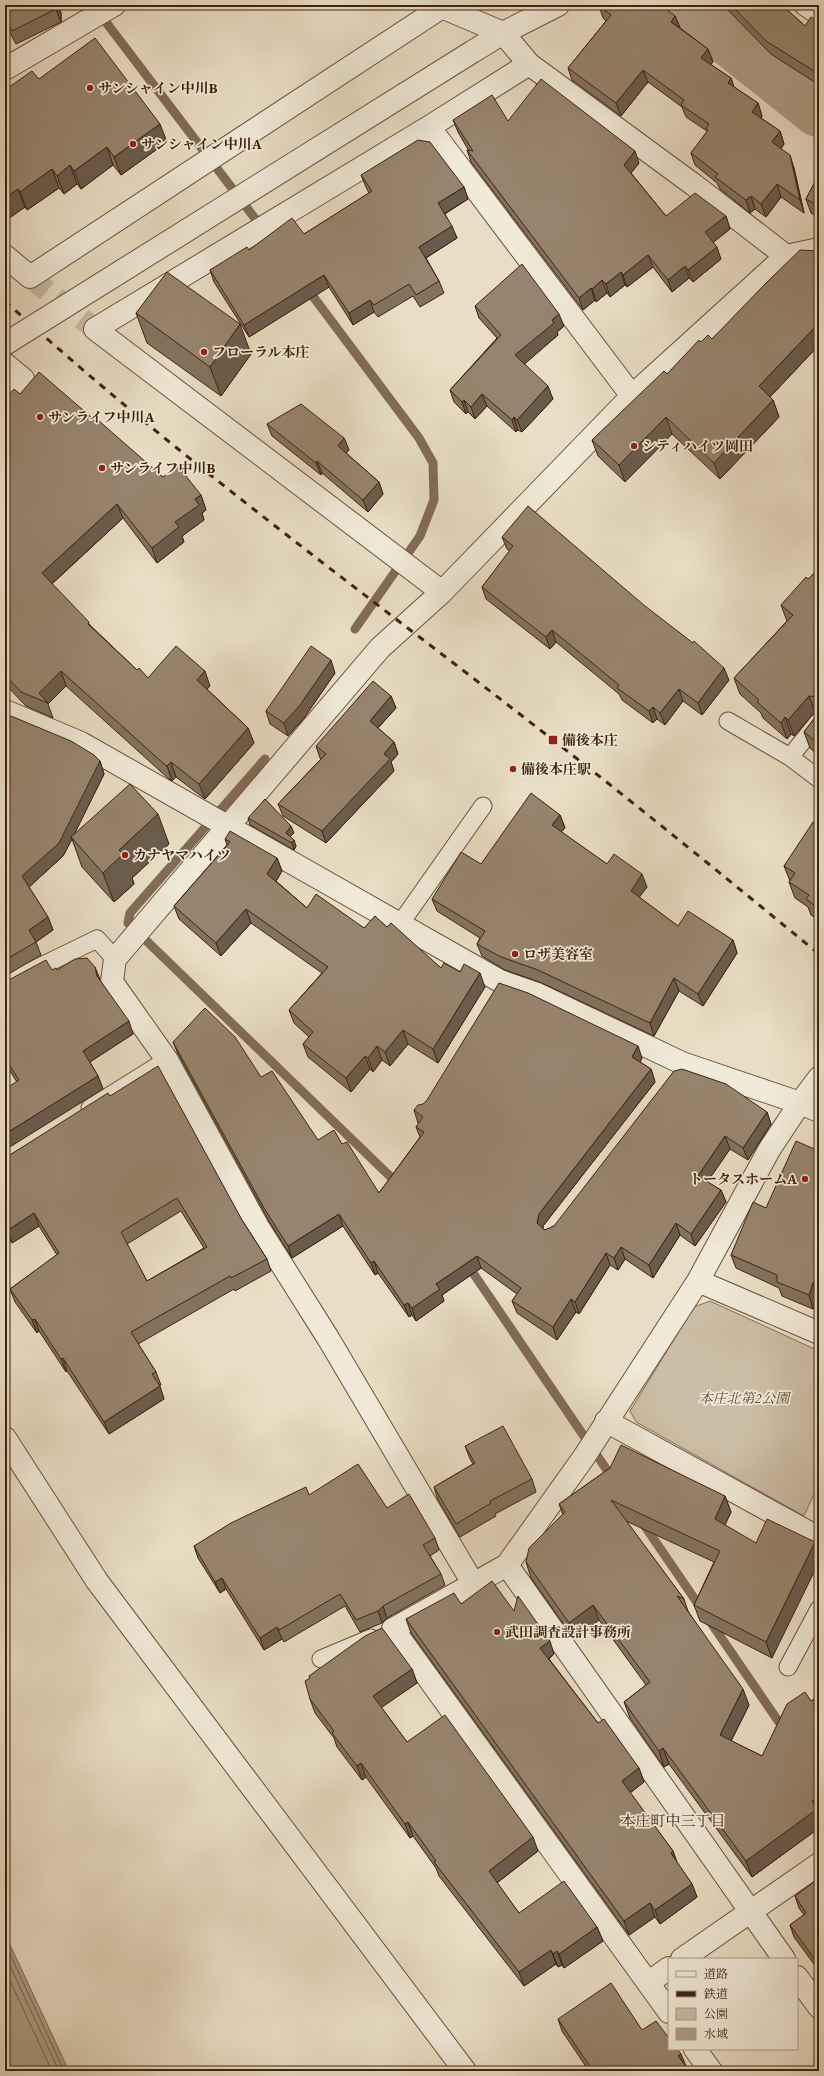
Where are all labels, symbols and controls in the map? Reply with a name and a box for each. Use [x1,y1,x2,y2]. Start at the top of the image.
place label: サンシャイン中川B [98,79,218,97]
marker: サンシャイン中川B [85,83,95,93]
place label: サンシャイン中川A [141,135,263,153]
marker: サンシャイン中川A [128,139,138,149]
place label: フローラル本庄 [212,343,310,361]
marker: フローラル本庄 [199,347,209,357]
place label: サンライフ中川A [48,408,155,426]
marker: サンライフ中川A [35,412,45,422]
place label: シティハイツ岡田 [642,437,753,455]
marker: シティハイツ岡田 [629,441,639,451]
place label: サンライフ中川B [110,459,215,477]
marker: サンライフ中川B [97,463,107,473]
place label: 備後本庄 [562,731,618,749]
marker: 備後本庄 [547,734,559,746]
place label: 備後本庄駅 [521,760,591,778]
marker: 備後本庄駅 [508,764,518,774]
place label: カナヤマハイツ [133,846,231,864]
marker: カナヤマハイツ [120,850,130,860]
place label: ロザ美容室 [523,945,593,963]
marker: ロザ美容室 [510,949,520,959]
place label: トータスホームA [689,1170,798,1188]
marker: トータスホームA [800,1174,810,1184]
park label: 本庄北第2公園 [699,1389,791,1407]
place label: 武田調査設計事務所 [505,1623,631,1641]
marker: 武田調査設計事務所 [492,1627,502,1637]
district label: 本庄町中三丁目 [620,1811,726,1830]
legend [668,1958,798,2050]
text: 道路 [704,1966,728,1982]
text: 鉄道 [703,1986,728,2002]
text: 公園 [704,2006,728,2022]
text: 水域 [704,2026,728,2042]

